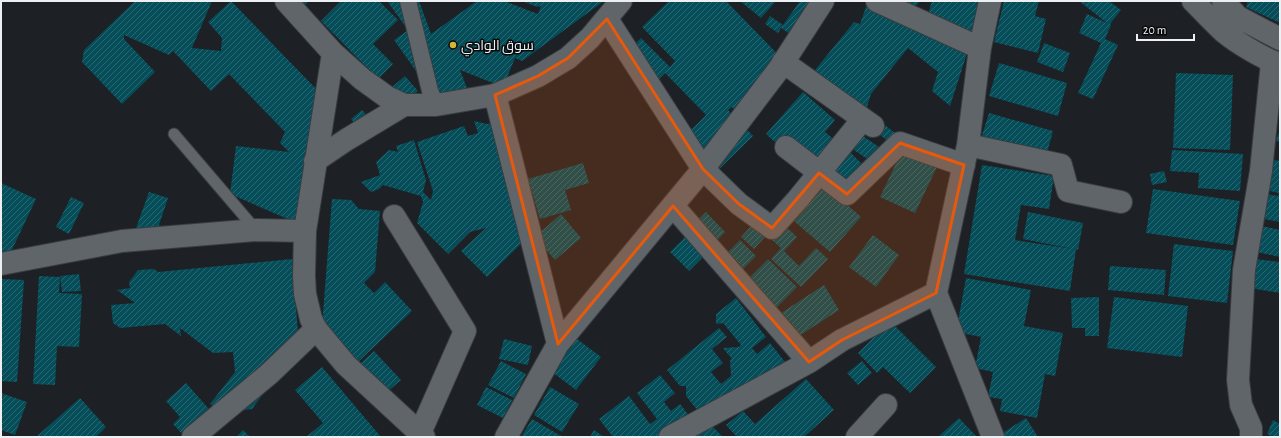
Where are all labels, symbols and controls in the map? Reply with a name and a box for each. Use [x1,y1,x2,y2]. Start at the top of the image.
scale bar [1137,16,1194,42]
text: 20 m [1143,24,1166,36]
place label: سوق الوادي [461,39,534,57]
marker: سوق الوادي [448,40,458,50]

